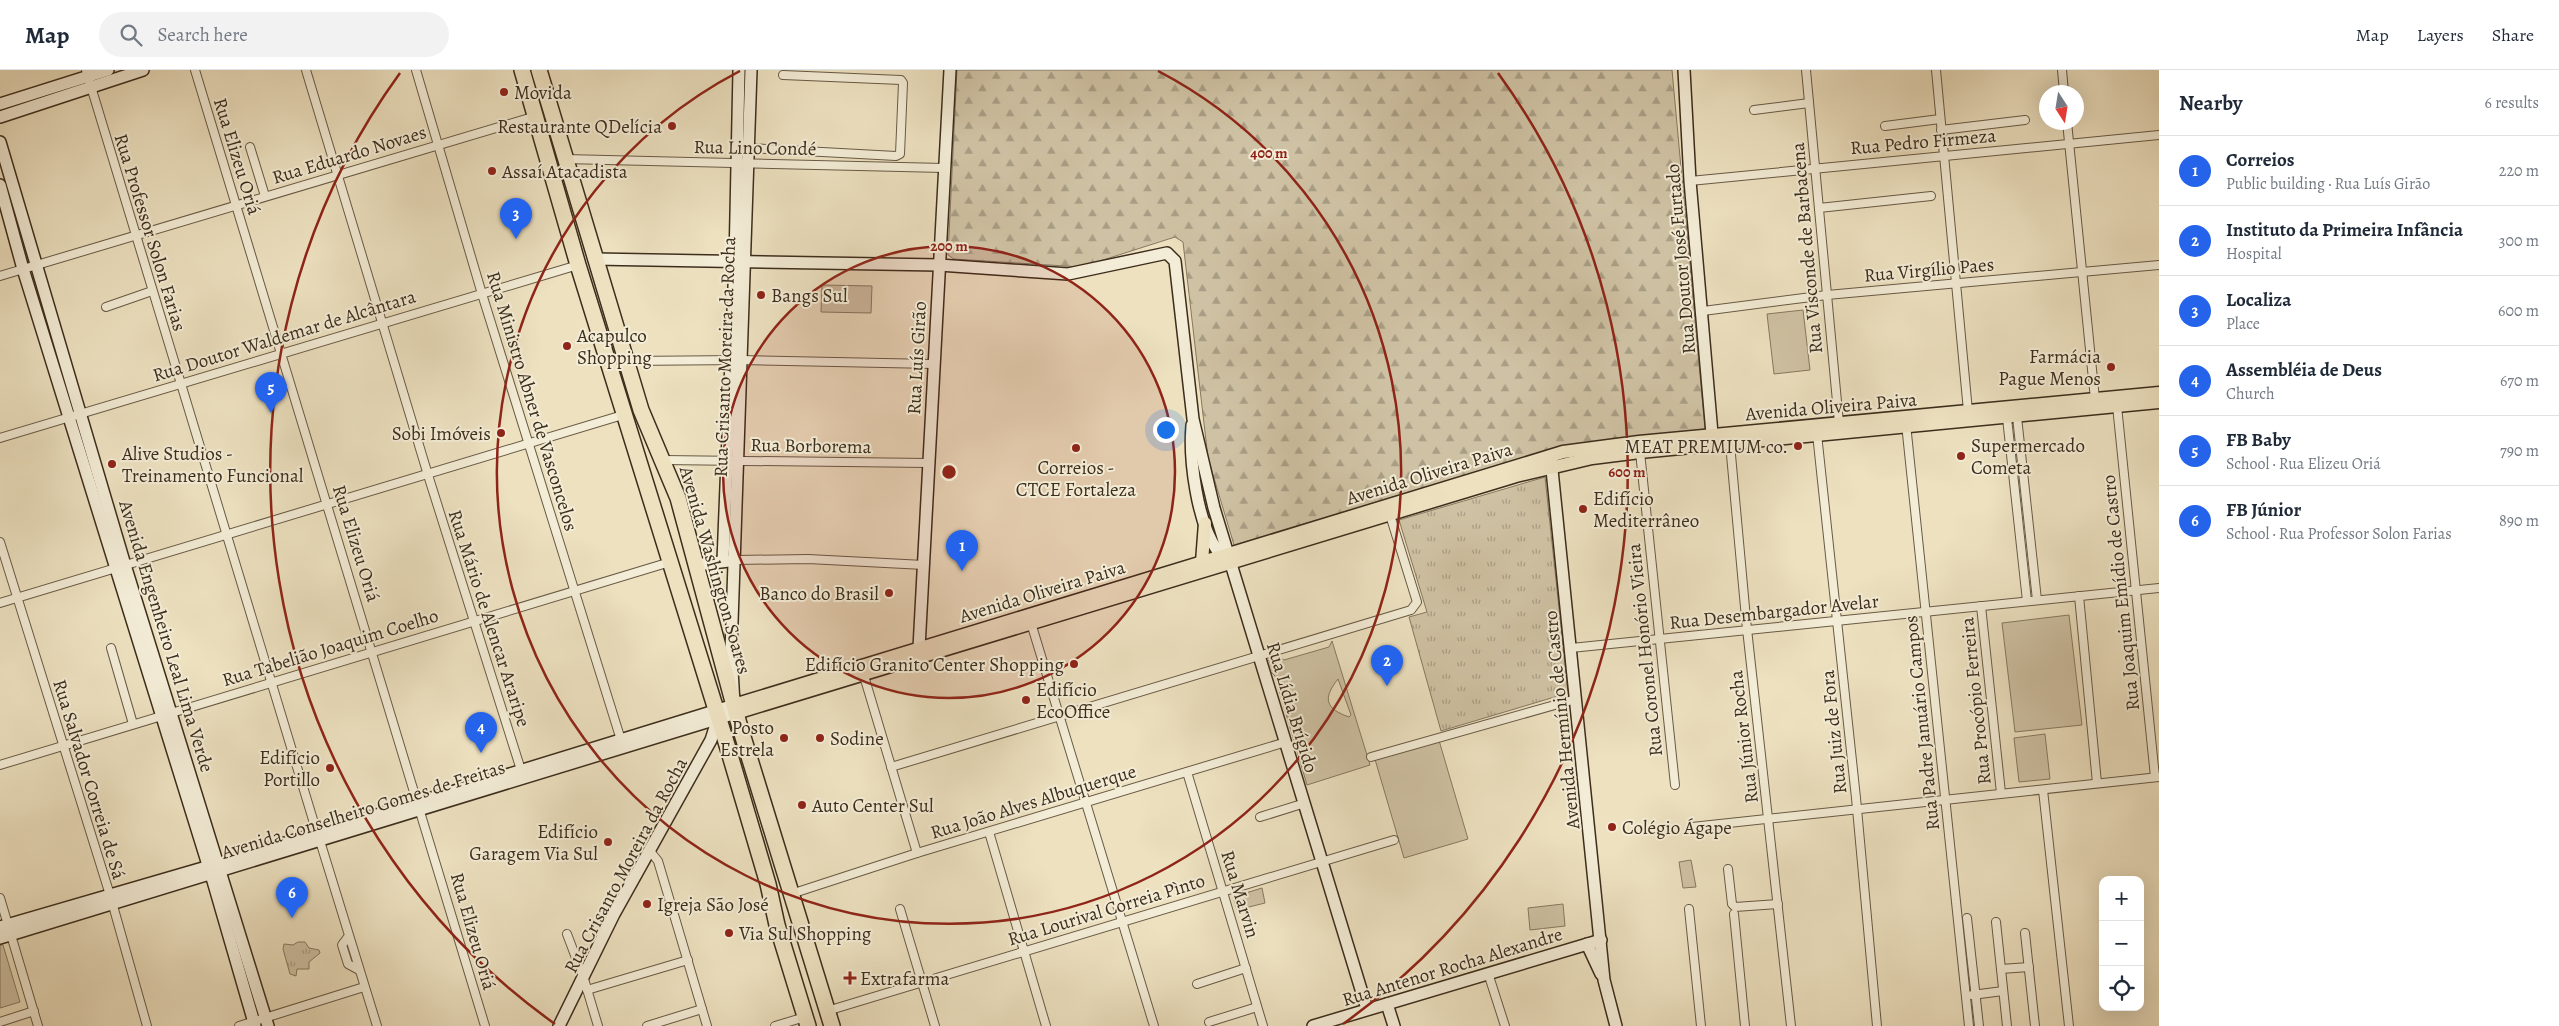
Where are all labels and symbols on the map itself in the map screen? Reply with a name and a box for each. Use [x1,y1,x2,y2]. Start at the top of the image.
place label: Movida [514,80,572,106]
north arrow [2039,85,2084,130]
marker: Movida [498,86,510,98]
street label: Rua Elizeu Oriá [207,95,267,218]
place label: Restaurante QDelícia [497,114,662,140]
street label: Rua Eduardo Novaes [269,119,430,191]
marker: Restaurante QDelícia [666,120,678,132]
street label: Rua Pedro Firmeza [1849,123,1997,161]
street label: Rua Professor Solon Farias [108,130,192,334]
street label: Rua Lino Condé [693,134,817,162]
street label: Rua Visconde de Barbacena [1785,141,1829,355]
text: 400 m [1250,143,1288,163]
place label: Assaí Atacadista [501,159,628,185]
street label: Rua Doutor José Furtado [1660,163,1702,355]
marker: Assaí Atacadista [486,165,498,177]
pin: 3 [500,198,532,239]
street label: Rua Crisanto Moreira da Rocha [708,236,742,478]
text: 200 m [930,236,968,256]
street label: Rua Virgílio Paes [1863,251,1995,289]
street label: Rua Ministro Abner de Vasconcelos [480,268,584,534]
street label: Rua Doutor Waldemar de Alcântara [150,283,419,388]
place label: Bangs Sul [771,283,848,309]
marker: Bangs Sul [755,289,767,301]
street label: Rua Luís Girão [901,301,933,415]
place label: Acapulco Shopping [576,323,652,371]
marker: Acapulco Shopping [561,340,573,352]
place label: Farmácia Pague Menos [1998,344,2101,392]
marker: Farmácia Pague Menos [2105,361,2117,373]
pin: 5 [255,372,287,413]
street label: Avenida Oliveira Paiva [1743,387,1918,428]
your location [1153,417,1179,443]
place label: Sobi Imóveis [392,421,491,447]
marker: Sobi Imóveis [495,427,507,439]
street label: Rua Borborema [750,432,872,460]
place label: Supermercado Cometa [1971,433,2085,481]
place label: MEAT PREMIUM co. [1625,434,1788,460]
street label: Avenida Oliveira Paiva [1342,436,1516,512]
marker: MEAT PREMIUM co. [1792,440,1804,452]
place label: Alive Studios - Treinamento Funcional [121,441,304,489]
marker: Correios - CTCE Fortaleza [1070,442,1082,454]
marker: Supermercado Cometa [1955,450,1967,462]
place label: Correios - CTCE Fortaleza [1016,455,1136,503]
marker: Alive Studios - Treinamento Funcional [106,458,118,470]
street label: Avenida Washington Soares [673,462,757,677]
text: 600 m [1608,462,1646,482]
centre of rings [940,463,958,481]
street label: Rua Joaquim Emídio de Castro [2096,474,2146,712]
street label: Rua Elizeu Oriá [326,482,386,605]
place label: Edifício Mediterrâneo [1593,486,1699,534]
street label: Avenida Engenheiro Leal Lima Verde [112,496,220,775]
marker: Edifício Mediterrâneo [1577,503,1589,515]
street label: Rua Mário de Alencar Araripe [442,506,536,730]
pin: 1 [946,530,978,571]
street label: Rua Coronel Honório Vieira [1621,542,1669,758]
street label: Avenida Oliveira Paiva [955,554,1129,630]
place label: Banco do Brasil [759,581,879,607]
marker: Banco do Brasil [883,587,895,599]
street label: Rua Desembargador Avelar [1668,588,1880,636]
street label: Rua Tabelião Joaquim Coelho [219,603,442,693]
street label: Avenida Hermínio de Castro [1538,609,1587,831]
street label: Rua Padre Januário Campos [1898,614,1946,832]
street label: Rua Procópio Ferreira [1954,616,1998,786]
street label: Rua Lídia Brígido [1260,639,1324,776]
pin: 2 [1371,645,1403,686]
place label: Edifício Granito Center Shopping [805,652,1064,678]
marker: Edifício Granito Center Shopping [1068,658,1080,670]
street label: Rua Júnior Rocha [1723,669,1765,805]
street label: Rua Juiz de Fora [1815,669,1853,795]
street label: Rua Salvador Correia de Sá [46,676,132,883]
place label: Edifício EcoOffice [1036,677,1110,725]
marker: Edifício EcoOffice [1020,694,1032,706]
pin: 4 [465,712,497,753]
place label: Posto Estrela [720,715,774,763]
place label: Sodine [830,726,884,752]
marker: Posto Estrela [778,732,790,744]
marker: Sodine [814,732,826,744]
place label: Edifício Portillo [259,745,320,793]
street label: Rua Crisanto Moreira da Rocha [558,753,694,978]
street label: Avenida Conselheiro Gomes de Freitas [217,754,508,866]
street label: Rua João Alves Albuquerque [927,758,1139,846]
marker: Edifício Portillo [324,762,336,774]
place label: Auto Center Sul [811,793,934,819]
marker: Auto Center Sul [796,799,808,811]
place label: Colégio Ágape [1622,815,1732,841]
place label: Edifício Garagem Via Sul [469,819,598,867]
marker: Colégio Ágape [1606,821,1618,833]
marker: Edifício Garagem Via Sul [602,836,614,848]
street label: Rua Marvin [1214,847,1266,941]
street label: Rua Lourival Correia Pìnto [1004,868,1208,952]
street label: Rua Elizeu Oriá [444,869,502,993]
pin: 6 [276,877,308,918]
place label: Igreja São José [657,892,769,918]
marker: Igreja São José [641,898,653,910]
place label: Via Sul Shopping [738,921,872,947]
street label: Rua Antenor Rocha Alexandre [1339,921,1566,1013]
marker: Via Sul Shopping [723,927,735,939]
place label: Extrafarma [860,966,949,992]
marker: Extrafarma [844,972,856,984]

